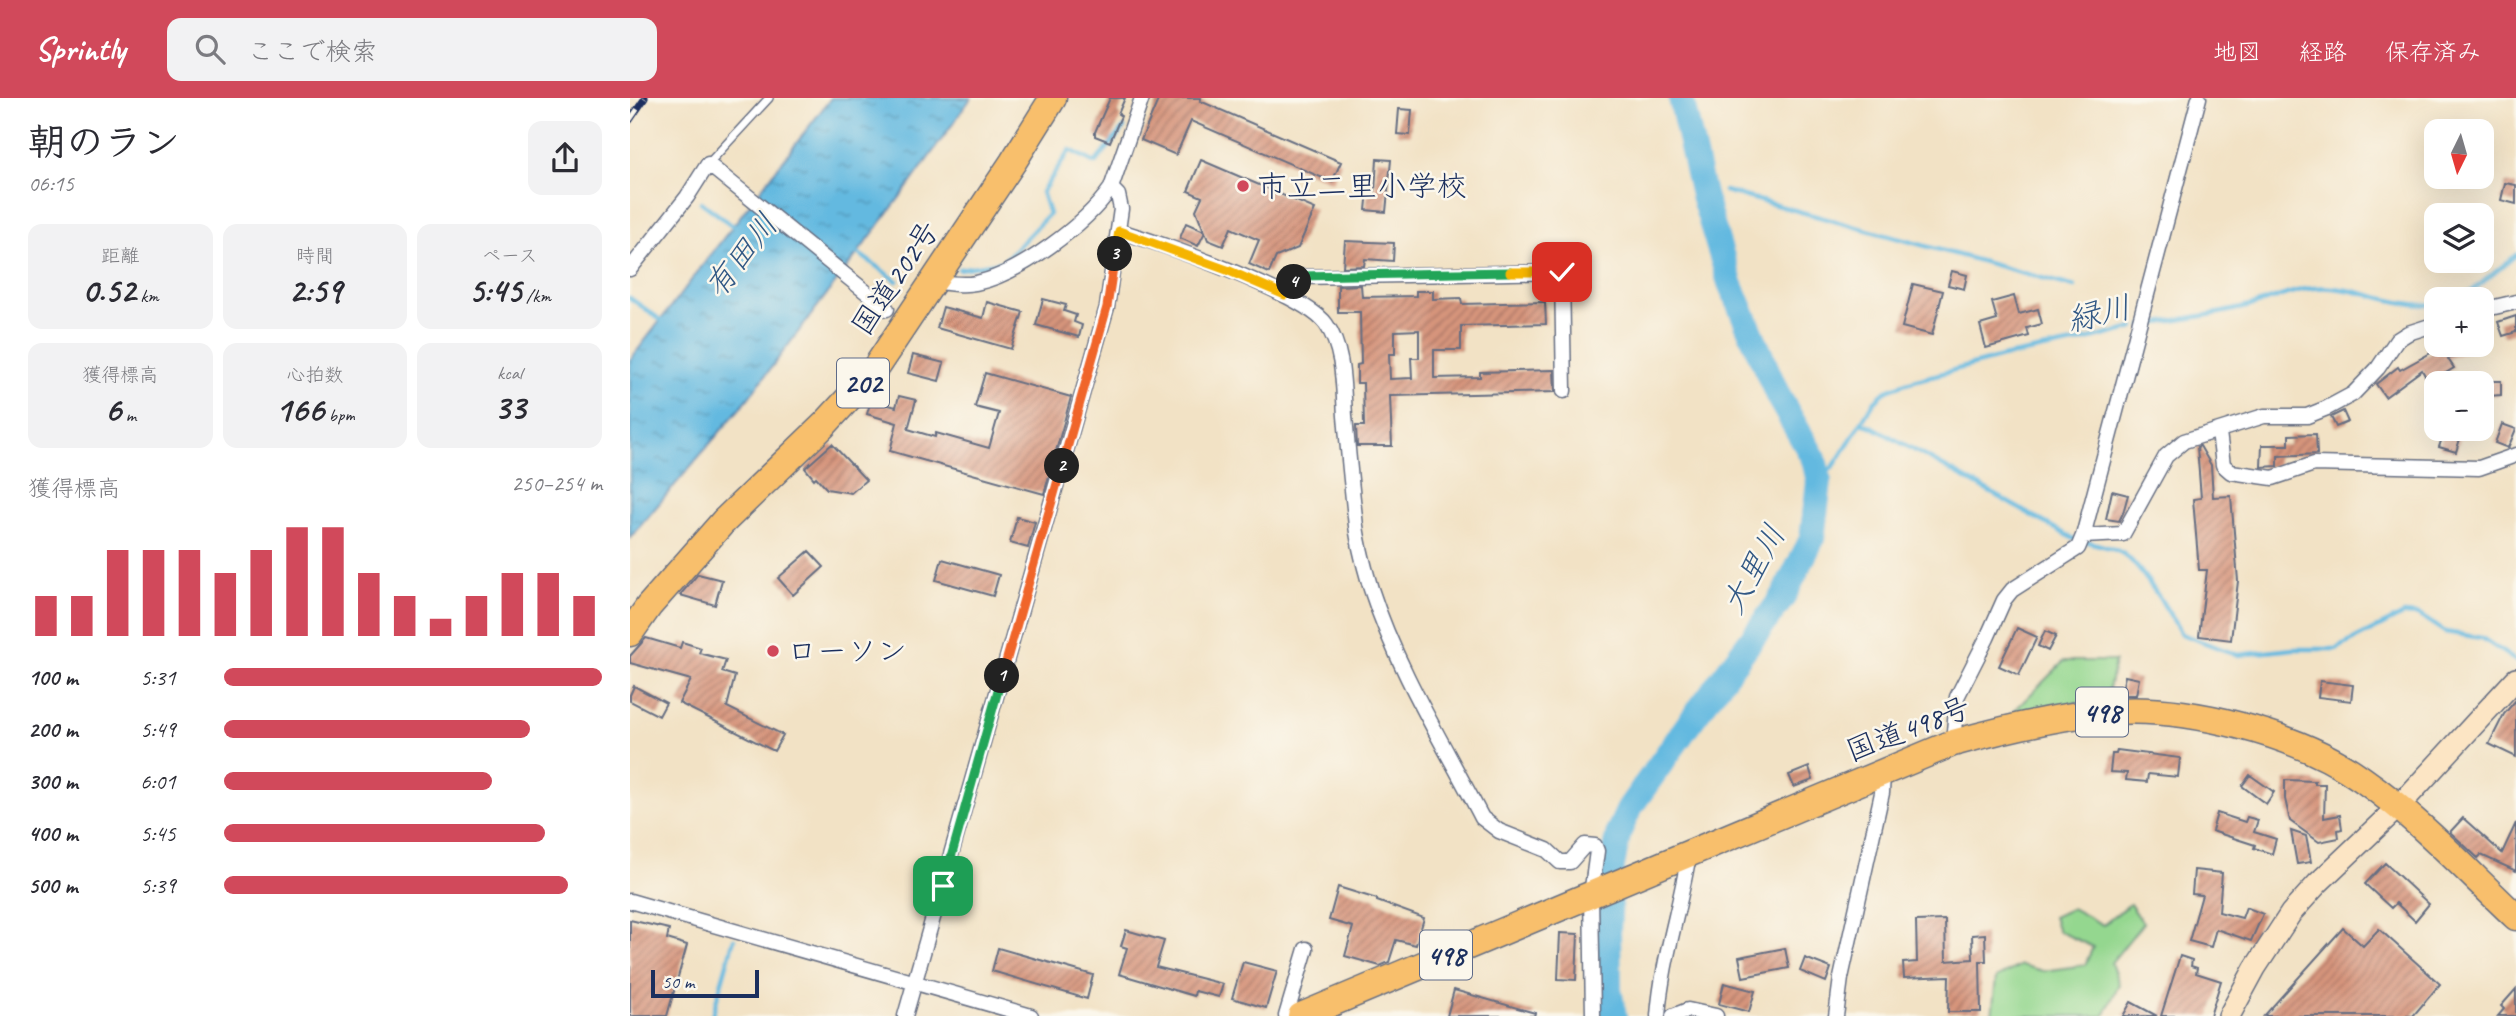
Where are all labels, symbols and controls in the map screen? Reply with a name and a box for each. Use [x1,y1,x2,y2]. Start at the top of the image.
search box [167,18,657,81]
text: Sprintly [35,28,125,70]
icon: search [191,30,229,68]
text: ここで検索 [247,35,377,68]
text: 地図 [2213,37,2261,67]
text: 経路 [2299,37,2347,67]
text: 保存済み [2385,37,2481,67]
text: 朝のラン [28,119,180,166]
north arrow [2424,119,2494,189]
map controls [2424,119,2494,441]
button: share [528,121,602,195]
place label: 市立二里小学校 [1257,167,1467,205]
text: 06:15 [28,169,74,198]
marker: 市立二里小学校 [1235,178,1251,194]
button: layers [2424,203,2494,273]
water label: 有田川 [696,205,787,306]
street label: 国道202号 [843,213,947,343]
pin: 3 [1098,236,1133,272]
text: 3 [1110,241,1119,265]
pin [1532,242,1592,302]
text: 距離 [101,244,139,268]
text: 時間 [296,244,334,268]
text: ペース [482,244,538,268]
icon: check [1543,253,1581,291]
pin: 4 [1276,264,1312,300]
text: 0.52 [82,268,136,313]
text: 2:59 [288,268,342,313]
text: 5:45 [468,268,521,313]
text: 4 [1289,269,1298,293]
text: km [136,284,159,308]
text: /km [521,284,551,308]
water label: 緑川 [2063,286,2135,341]
button: + [2424,287,2494,357]
road number: 202 [837,358,889,408]
text: kcal [497,361,522,385]
text: 獲得標高 [82,363,158,387]
text: 心拍数 [286,363,344,387]
button: − [2424,371,2494,441]
text: 33 [494,385,525,430]
text: 6 [104,387,121,432]
text: 166 [275,387,324,432]
text: m [121,403,136,427]
text: bpm [324,403,355,427]
pin: 2 [1044,448,1080,484]
text: 2 [1057,453,1066,477]
text: 250–254 m [511,469,602,498]
text: 獲得標高 [28,474,120,503]
water label: 大里川 [1712,517,1795,621]
place label: ローソン [787,632,907,670]
marker: ローソン [765,643,781,659]
pin: 1 [984,658,1020,694]
text: 100 m [28,663,78,692]
text: 5:31 [140,663,176,692]
text: 1 [997,663,1006,687]
street label: 国道498号 [1840,688,1976,770]
road number: 498 [2076,688,2128,736]
text: 200 m [28,715,78,744]
text: 5:49 [140,715,176,744]
text: 300 m [28,767,78,796]
text: 6:01 [140,767,176,796]
text: 400 m [28,819,78,848]
text: 5:45 [140,819,176,848]
pin [913,856,973,916]
icon: arrive [924,867,962,905]
text: 500 m [28,871,77,900]
text: 5:39 [140,871,176,900]
road number: 498 [1420,930,1472,980]
scale bar [651,967,760,999]
text: 50 m [662,970,694,994]

